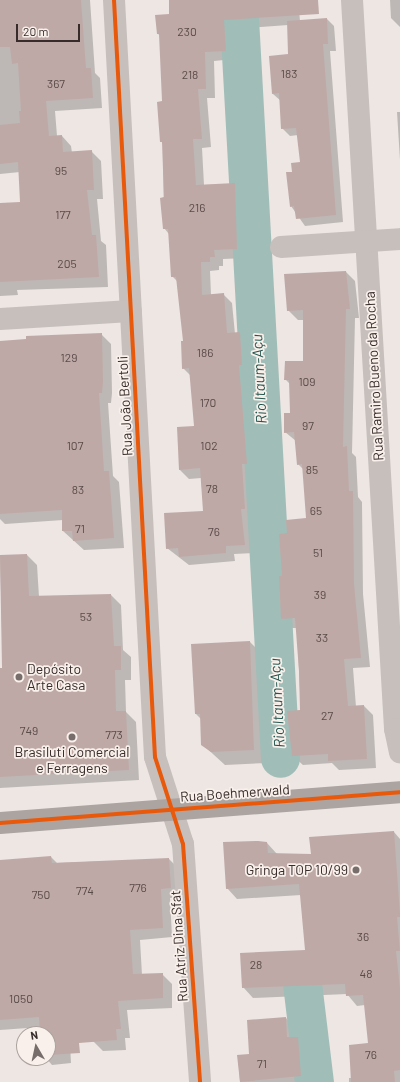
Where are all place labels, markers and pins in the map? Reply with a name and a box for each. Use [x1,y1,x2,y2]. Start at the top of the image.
place label: Depósito Arte Casa [27,661,85,694]
marker: Depósito Arte Casa [14,672,24,682]
marker: Brasiluti Comercial e Ferragens [67,732,77,742]
place label: Brasiluti Comercial e Ferragens [15,744,129,776]
place label: Gringa TOP 10/99 [246,862,348,878]
marker: Gringa TOP 10/99 [351,865,361,875]

